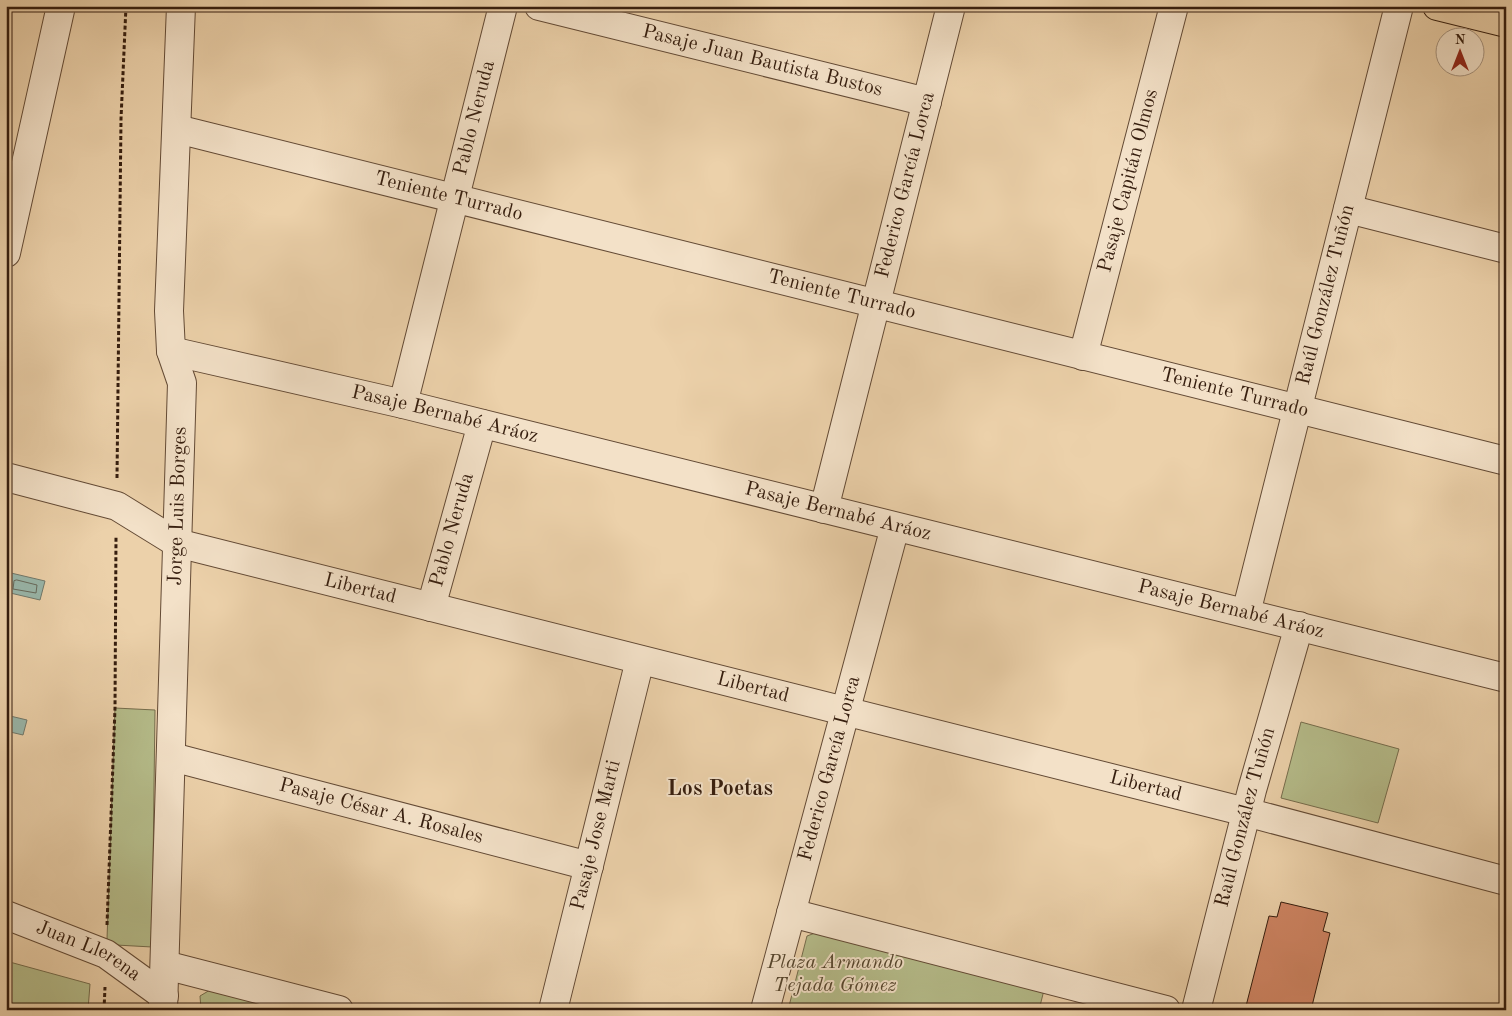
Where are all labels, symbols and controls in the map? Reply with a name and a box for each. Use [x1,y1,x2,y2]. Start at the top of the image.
street label: Pasaje Juan Bautista Bustos [640,22,885,101]
north arrow [1434,28,1484,78]
text: N [1455,33,1466,47]
street label: Pablo Neruda [451,58,499,177]
street label: Pasaje Capitán Olmos [1095,87,1162,275]
street label: Federico García Lorca [873,90,939,280]
street label: Teniente Turrado [373,169,525,225]
street label: Raúl González Tuñón [1294,202,1359,387]
street label: Teniente Turrado [766,267,918,323]
street label: Teniente Turrado [1158,365,1311,421]
street label: Pasaje Bernabé Aráoz [349,383,540,447]
street label: Jorge Luis Borges [166,426,191,586]
street label: Pablo Neruda [427,470,478,589]
street label: Pasaje Bernabé Aráoz [742,479,933,545]
street label: Libertad [322,570,398,608]
street label: Pasaje Bernabé Aráoz [1136,577,1326,642]
street label: Libertad [715,669,791,707]
street label: Federico García Lorca [795,674,864,863]
street label: Raúl González Tuñón [1213,725,1279,909]
street label: Pasaje Jose Marti [568,758,625,912]
street label: Libertad [1107,768,1184,805]
street label: Pasaje César A. Rosales [277,775,485,848]
district label: Los Poetas [667,778,773,800]
street label: Juan Llerena [33,918,144,985]
park label: Plaza Armando Tejada Gómez [766,953,903,996]

